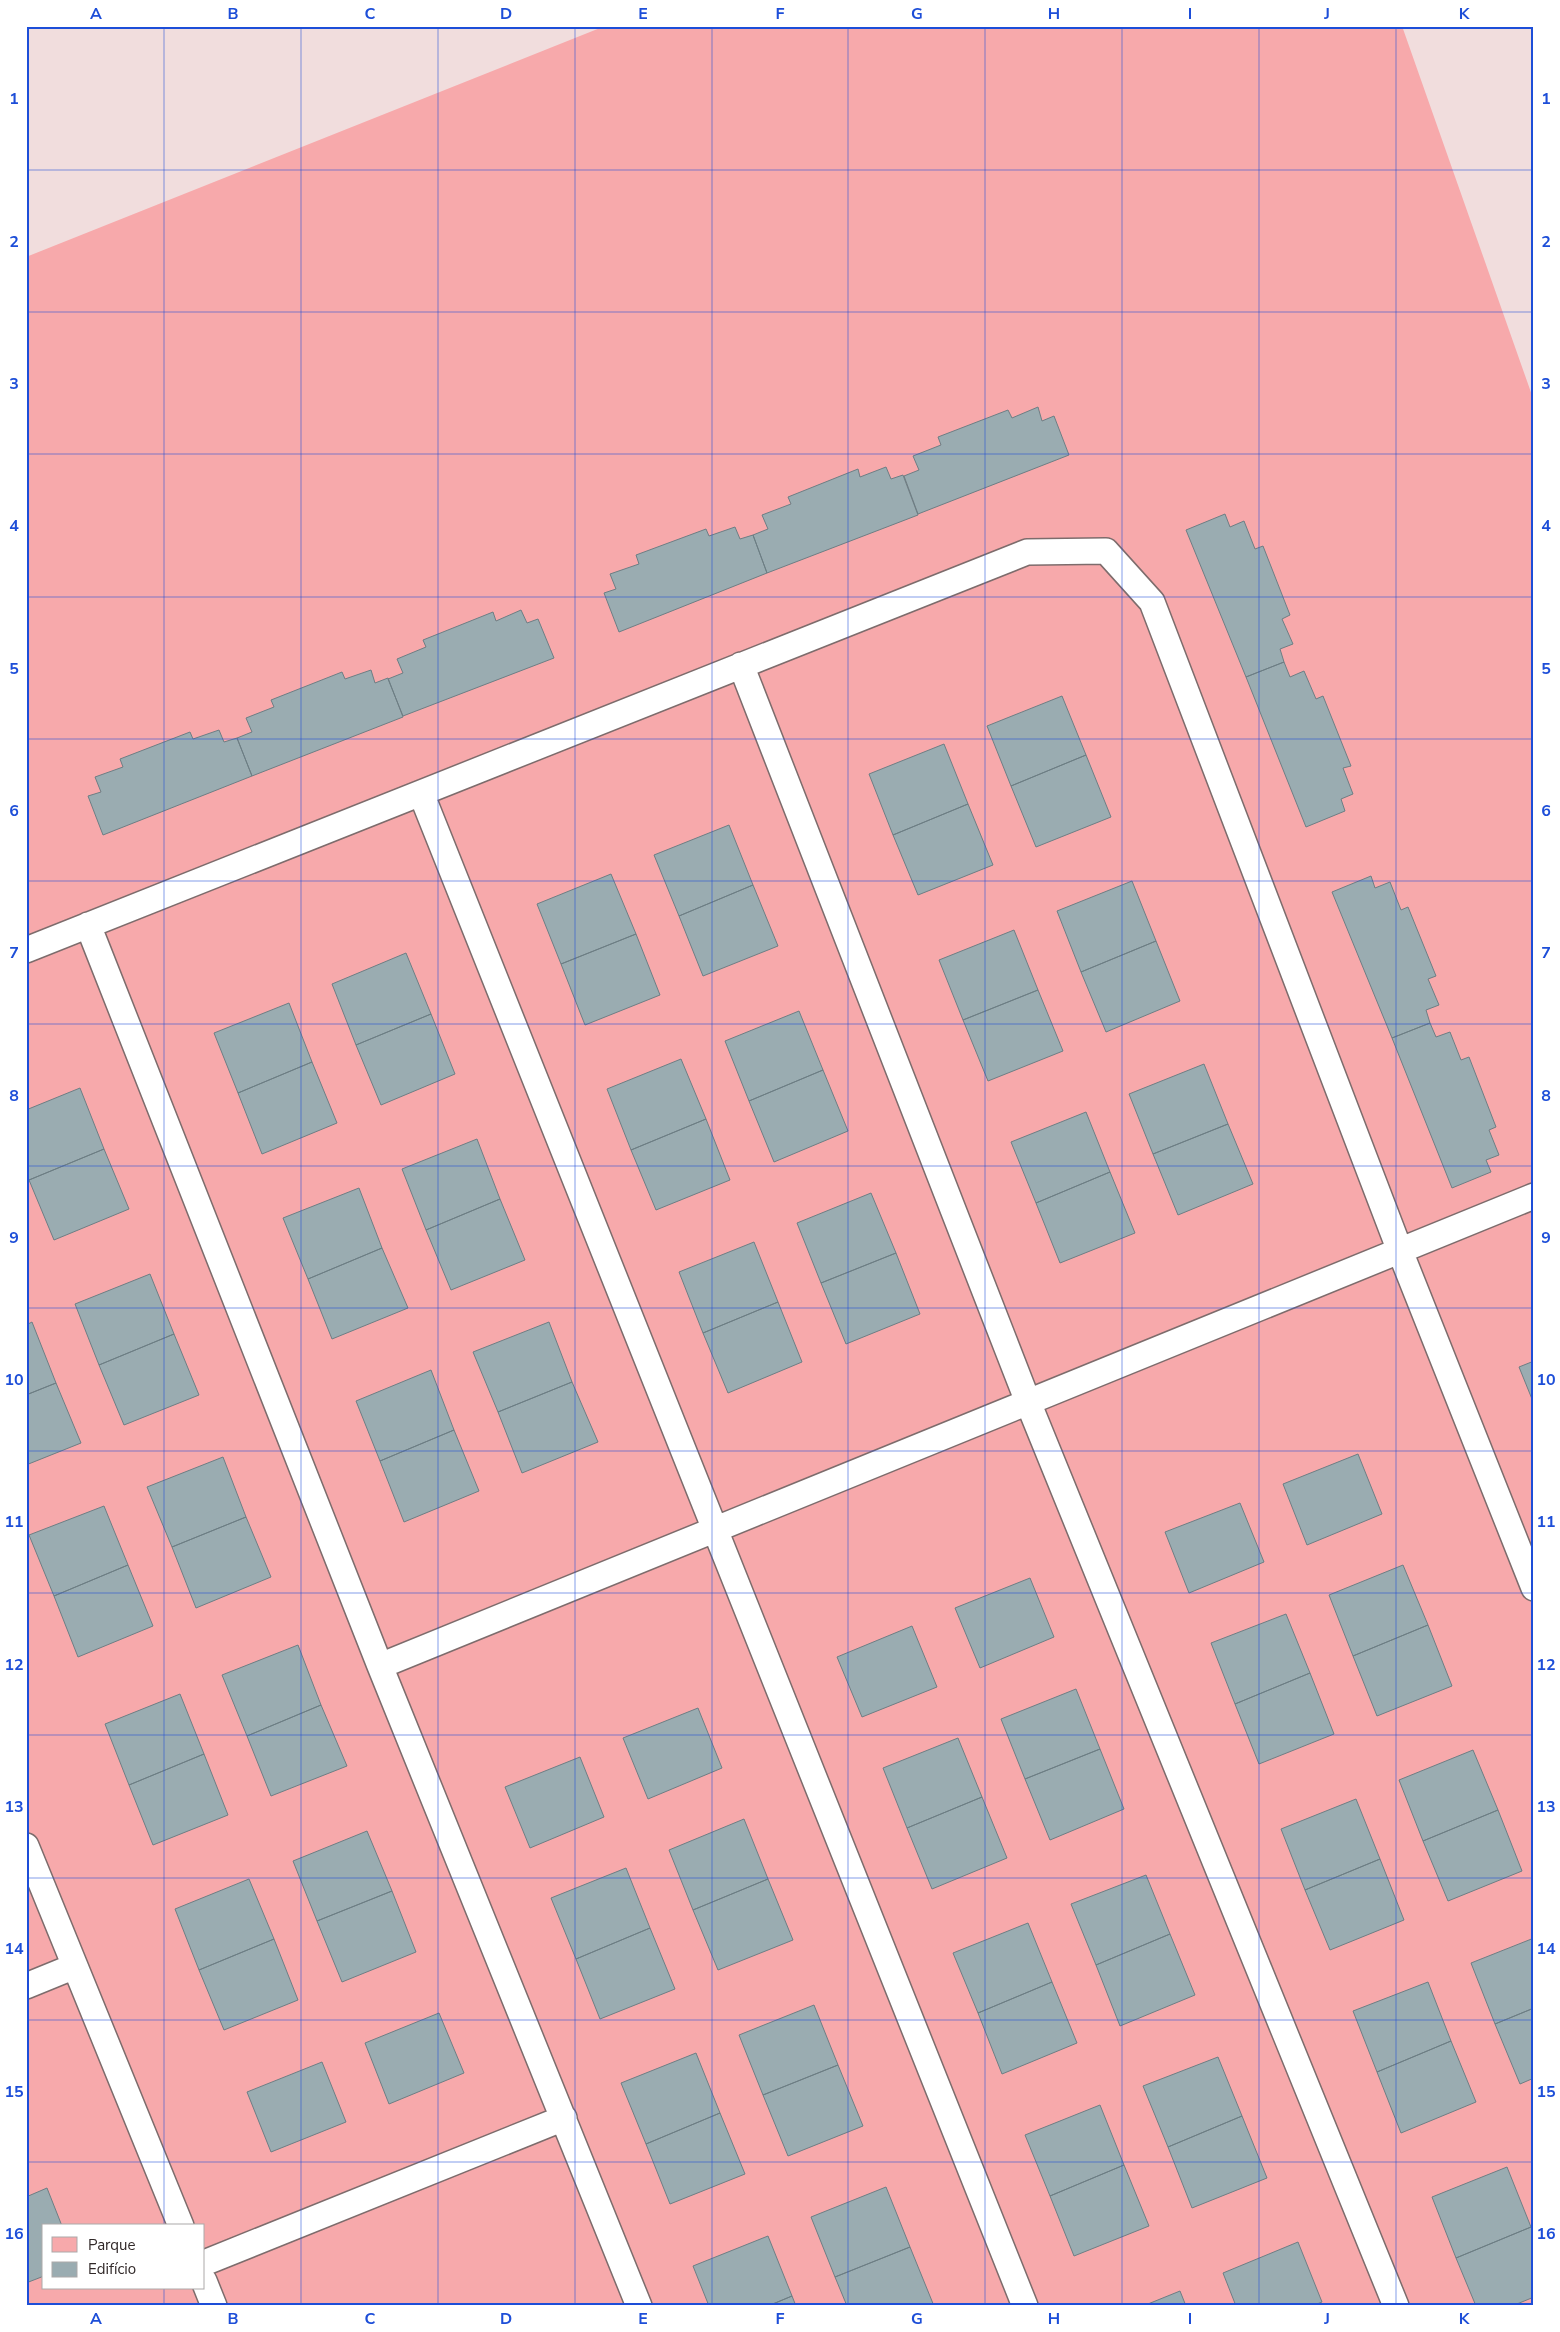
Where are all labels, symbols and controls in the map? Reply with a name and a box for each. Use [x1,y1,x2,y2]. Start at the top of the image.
text: A [90,3,102,25]
text: B [227,3,239,25]
text: C [365,3,376,25]
text: D [500,3,512,25]
text: E [638,3,648,25]
text: F [776,3,785,25]
text: G [911,3,923,25]
text: H [1048,3,1060,25]
text: I [1188,3,1192,25]
text: J [1323,3,1330,25]
text: K [1459,3,1471,25]
text: 1 [9,88,19,110]
text: 1 [1541,88,1551,110]
text: 2 [9,231,19,253]
text: 2 [1541,231,1551,253]
text: 3 [9,373,19,395]
text: 3 [1541,373,1551,395]
text: 4 [9,515,19,537]
text: 4 [1541,515,1551,537]
text: 5 [9,658,19,680]
text: 5 [1541,658,1551,680]
text: 6 [9,800,19,822]
text: 6 [1541,800,1551,822]
text: 7 [9,942,19,964]
text: 7 [1541,942,1551,964]
text: 8 [9,1085,19,1107]
text: 8 [1541,1085,1551,1107]
text: 9 [9,1227,19,1249]
text: 9 [1541,1227,1551,1249]
text: 10 [4,1369,24,1391]
text: 10 [1536,1369,1556,1391]
text: 11 [4,1511,24,1533]
text: 11 [1536,1511,1556,1533]
text: 12 [4,1654,24,1676]
text: 12 [1536,1654,1556,1676]
text: 13 [4,1796,24,1818]
text: 13 [1536,1796,1556,1818]
text: 14 [4,1938,24,1960]
text: 14 [1536,1938,1556,1960]
text: 15 [4,2081,24,2103]
text: 15 [1536,2081,1556,2103]
text: 16 [4,2223,24,2245]
text: 16 [1536,2223,1556,2245]
legend [42,2224,205,2290]
text: Parque [88,2235,136,2255]
text: Edifício [88,2259,136,2279]
text: A [90,2308,102,2330]
text: B [227,2308,239,2330]
text: C [365,2308,376,2330]
text: D [500,2308,512,2330]
text: E [638,2308,648,2330]
text: F [776,2308,785,2330]
text: G [911,2308,923,2330]
text: H [1048,2308,1060,2330]
text: I [1188,2308,1192,2330]
text: J [1323,2308,1330,2330]
text: K [1459,2308,1471,2330]

